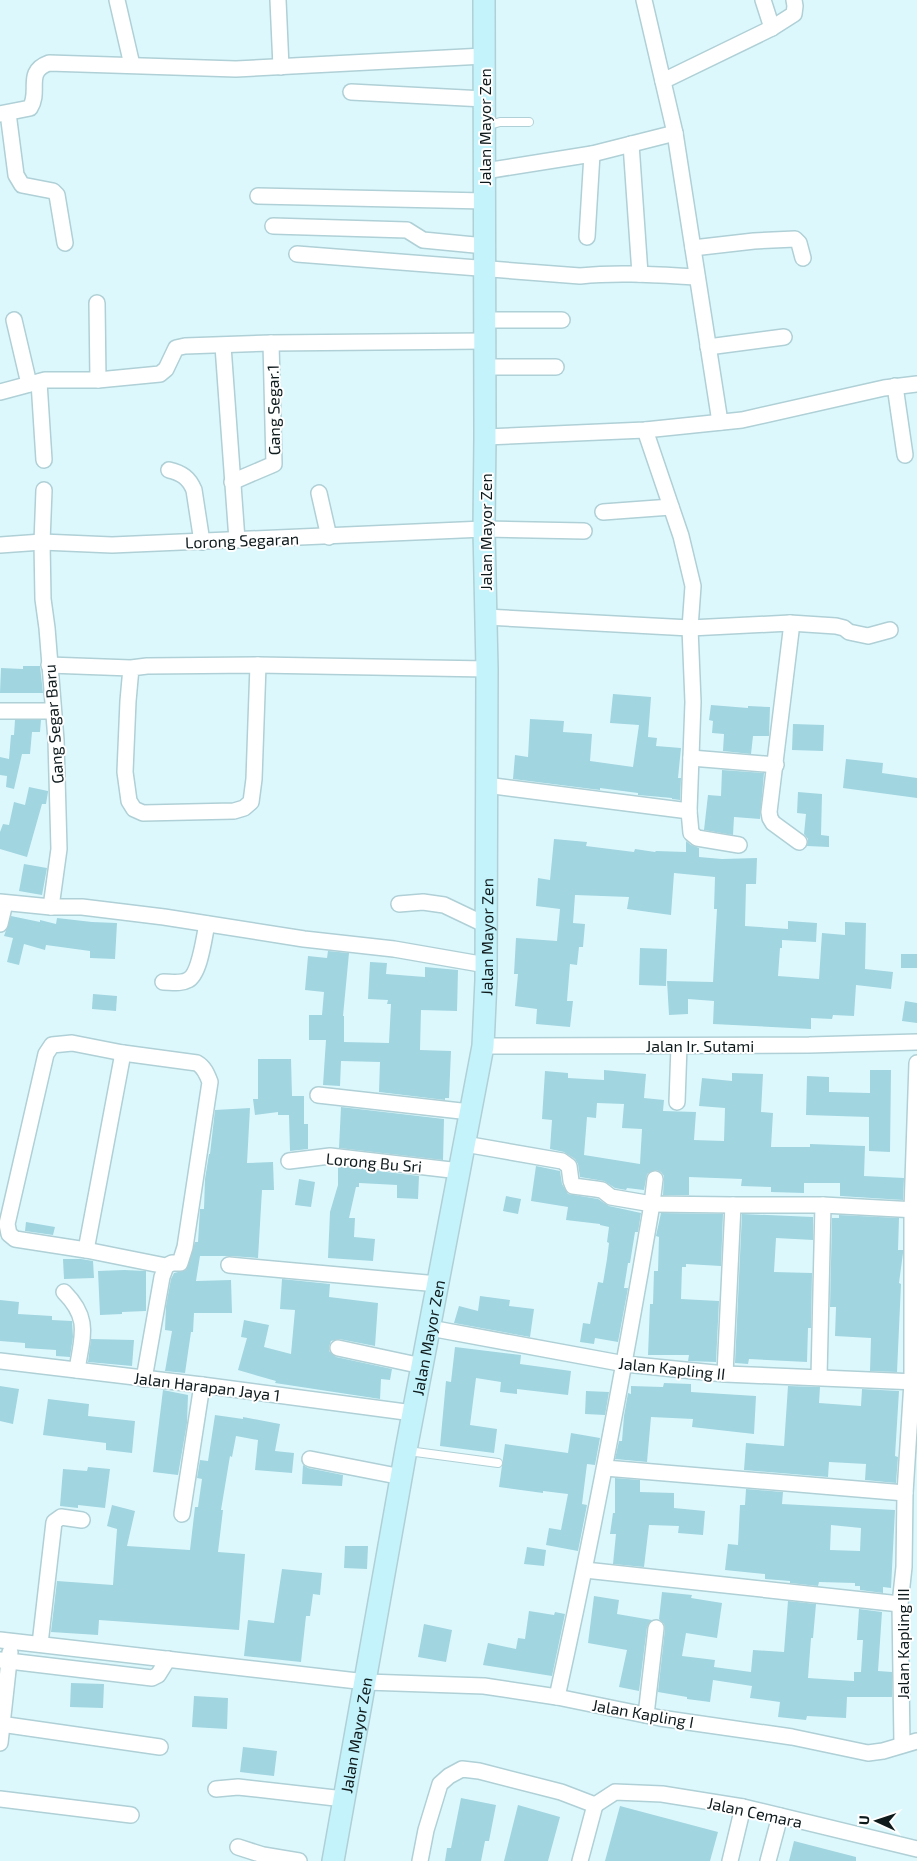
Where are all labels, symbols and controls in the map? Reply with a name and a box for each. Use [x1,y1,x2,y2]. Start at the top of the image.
street label: Jalan Mayor Zen [475,68,494,186]
street label: Gang Segar.1 [263,364,283,456]
street label: Jalan Mayor Zen [476,473,495,591]
street label: Lorong Segaran [185,529,299,551]
street label: Gang Segar Baru [39,664,67,784]
street label: Jalan Mayor Zen [476,878,496,996]
street label: Jalan Ir. Sutami [646,1036,754,1055]
street label: Lorong Bu Sri [325,1148,423,1176]
street label: Jalan Mayor Zen [407,1278,448,1397]
street label: Jalan Kapling II [618,1353,726,1383]
street label: Jalan Harapan Jaya 1 [133,1368,281,1404]
street label: Jalan Kapling III [893,1588,912,1700]
street label: Jalan Mayor Zen [336,1675,375,1795]
street label: Jalan Kapling I [591,1695,695,1731]
street label: Jalan Cemara [706,1793,804,1831]
north arrow [852,1796,902,1846]
text: U [855,1815,872,1826]

